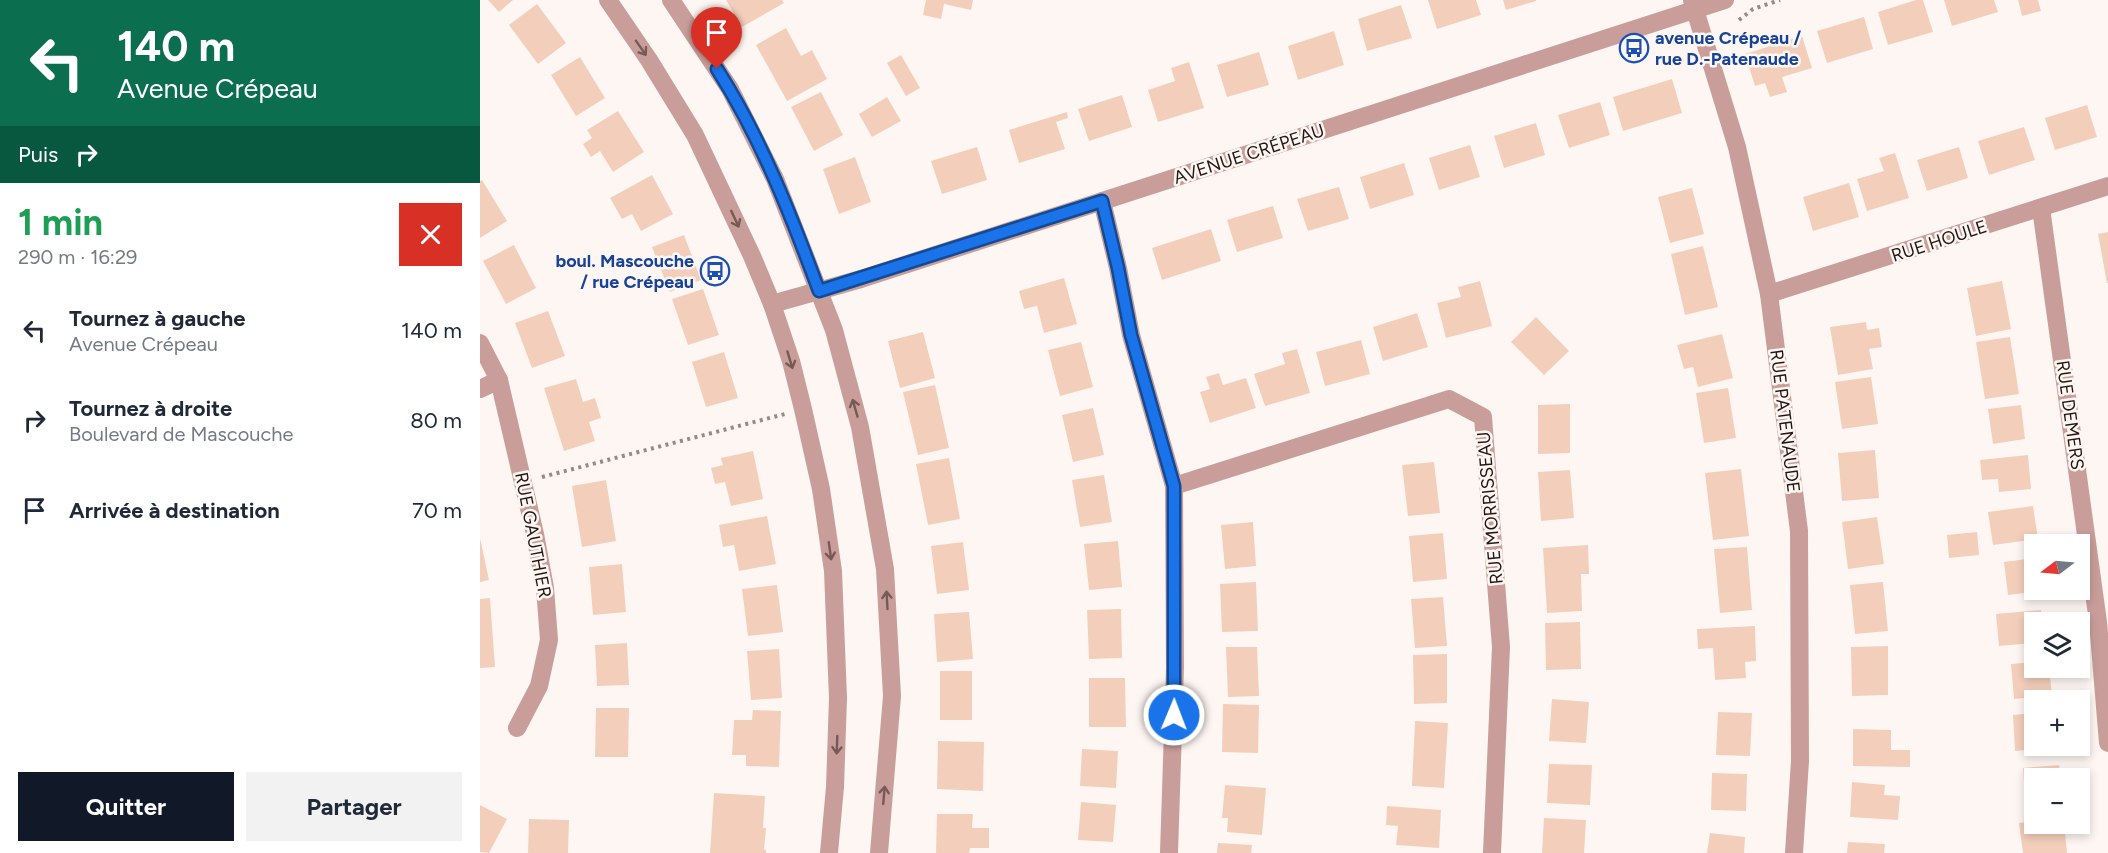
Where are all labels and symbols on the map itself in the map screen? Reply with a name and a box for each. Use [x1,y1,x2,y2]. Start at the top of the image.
pin [691,7,742,69]
place label: avenue Crépeau / rue D.-Patenaude [1655,27,1802,70]
bus stop icon: avenue Crépeau / rue D.-Patenaude [1618,32,1650,64]
one-way arrow [635,39,647,56]
street label: AVENUE CRÉPEAU [1171,119,1327,189]
one-way arrow [729,209,741,227]
street label: RUE HOULE [1888,215,1990,267]
place label: boul. Mascouche / rue Crépeau [555,250,694,293]
bus stop icon: boul. Mascouche / rue Crépeau [699,255,731,287]
street label: RUE PATENAUDE [1765,348,1805,494]
one-way arrow [785,350,796,369]
street label: RUE DEMERS [2051,359,2089,471]
one-way arrow [849,399,860,418]
street label: RUE MORRISSEAU [1472,431,1508,585]
street label: RUE GAUTHIER [510,470,556,600]
north arrow [2024,534,2090,600]
one-way arrow [824,540,835,560]
one-way arrow [881,591,892,611]
position arrow [1142,683,1206,747]
one-way arrow [831,735,842,755]
one-way arrow [879,785,890,805]

